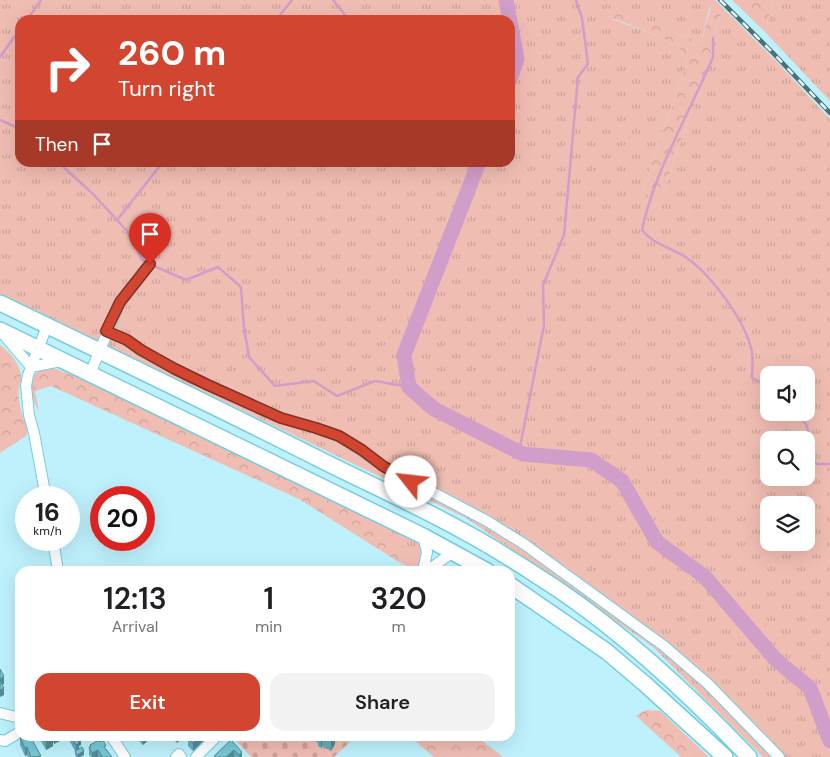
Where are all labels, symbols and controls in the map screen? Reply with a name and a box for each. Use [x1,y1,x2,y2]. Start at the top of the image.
text: 260 m [118,30,226,76]
icon: right [35,35,100,100]
text: Turn right [118,74,215,103]
icon: arrive [88,130,116,158]
text: Then [35,132,78,157]
pin [129,213,171,264]
icon: arrive [136,220,164,248]
map controls [760,366,815,551]
button: sound [760,366,815,421]
button: search [760,431,815,486]
position arrow [384,455,436,507]
speed limit sign: 20 [90,486,155,551]
text: 16 [35,496,60,529]
button: layers [760,496,815,551]
text: km/h [33,523,62,539]
text: 12:13 [103,579,167,618]
text: 1 [263,579,274,618]
text: 320 [371,579,427,618]
text: Arrival [112,616,158,637]
text: min [255,616,282,637]
text: m [392,616,406,637]
button: Exit [35,673,260,731]
button: Share [270,673,495,731]

